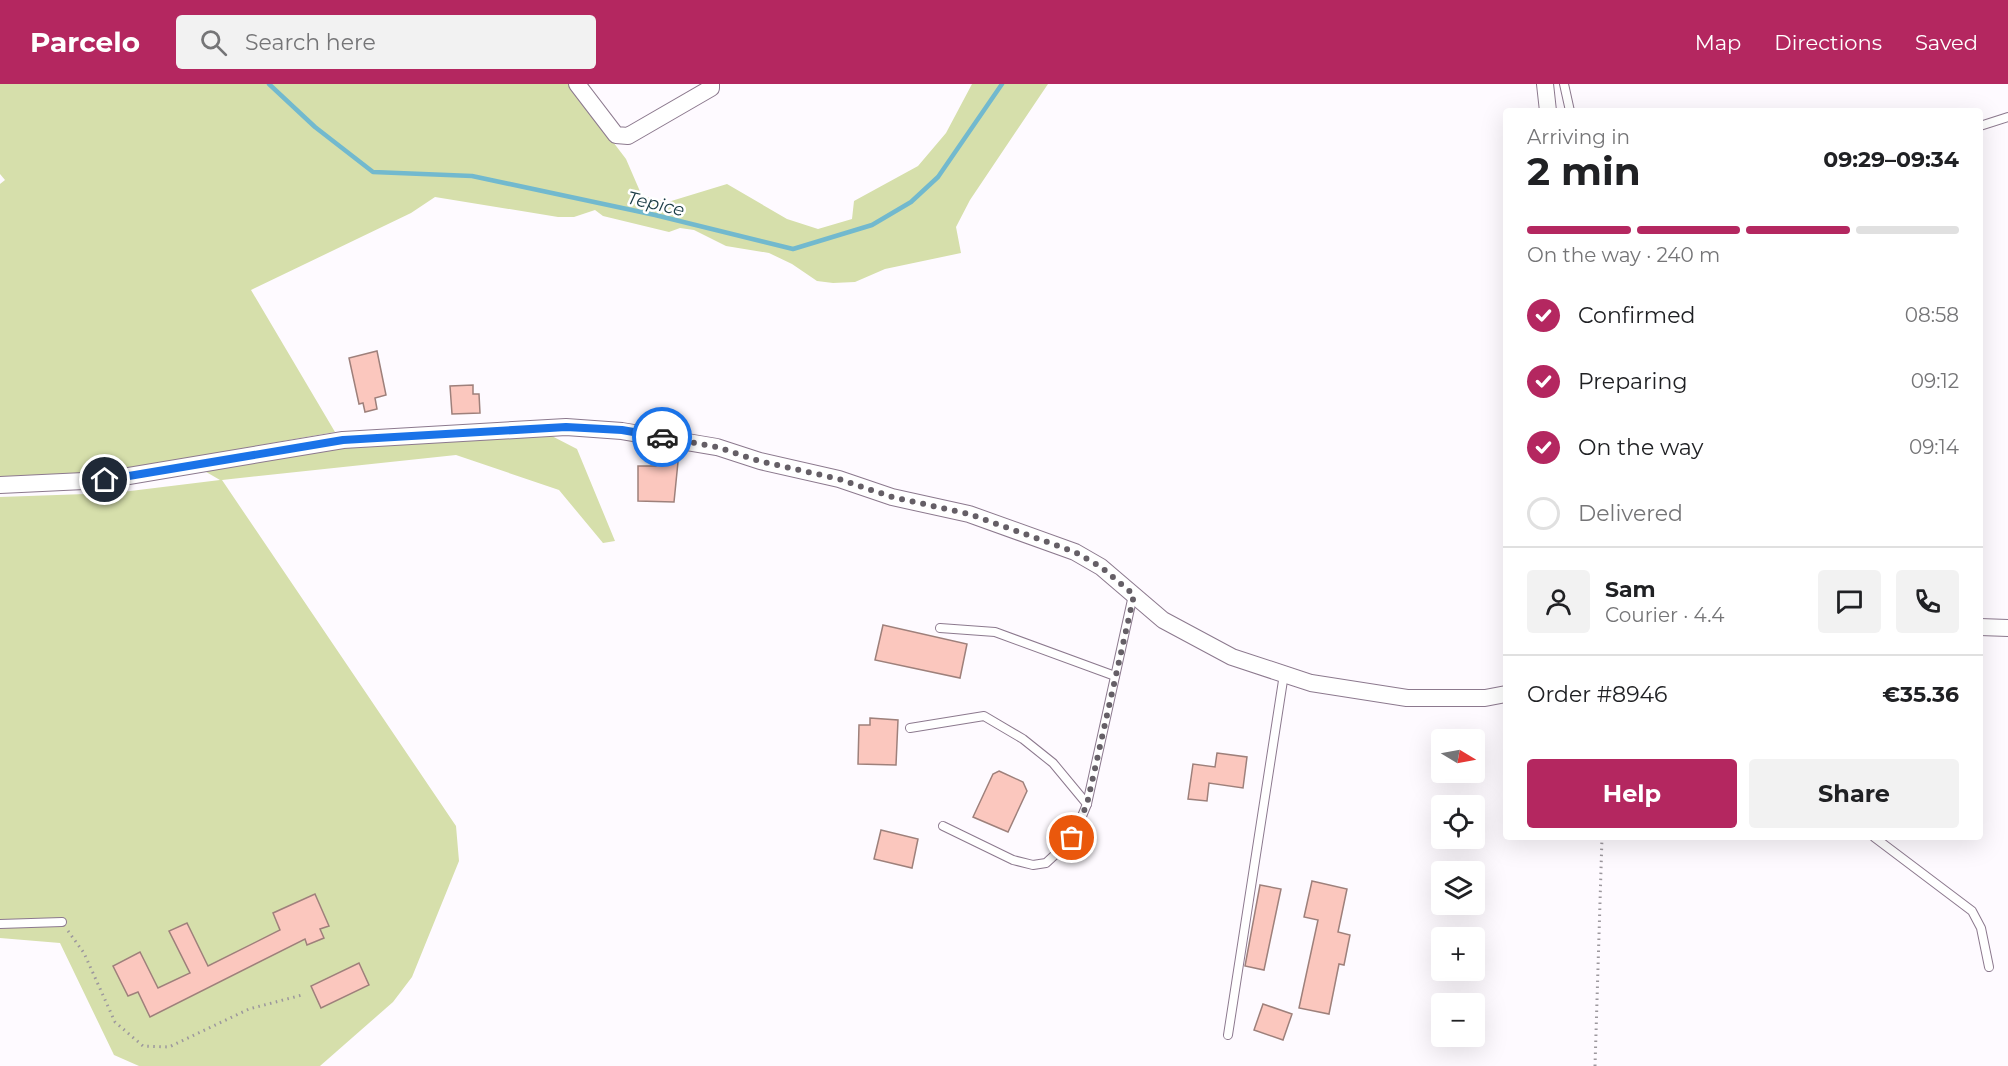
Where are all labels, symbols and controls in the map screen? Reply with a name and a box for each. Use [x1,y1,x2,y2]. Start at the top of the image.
search box [176,15,596,69]
text: Parcelo [30,25,140,59]
icon: search [197,26,230,59]
text: Search here [245,29,376,56]
text: Map [1695,30,1741,55]
text: Directions [1774,30,1882,55]
text: Saved [1915,30,1978,55]
text: Arriving in [1527,125,1630,149]
text: 09:29–09:34 [1823,146,1959,173]
text: 2 min [1527,147,1641,195]
water label: Tepice [625,187,687,221]
text: On the way · 240 m [1527,243,1720,267]
icon: check [1527,299,1560,332]
text: Confirmed [1578,302,1695,329]
text: 08:58 [1905,303,1959,327]
icon: check [1527,365,1560,398]
text: Preparing [1578,368,1687,395]
text: 09:12 [1911,369,1959,393]
courier [632,407,692,467]
icon: car [646,421,679,454]
icon: check [1527,431,1560,464]
text: On the way [1578,434,1703,461]
text: 09:14 [1909,435,1959,459]
pin [79,454,130,505]
icon: home [88,463,121,496]
text: Delivered [1578,500,1683,527]
button: person [1527,570,1590,633]
button: chat [1818,570,1881,633]
button: phone [1896,570,1959,633]
text: Sam [1605,576,1656,603]
text: Courier · 4.4 [1605,603,1724,627]
text: Order #8946 [1527,681,1667,708]
text: €35.36 [1882,681,1959,708]
north arrow [1431,729,1485,783]
map controls [1431,729,1485,1047]
button: Help [1527,759,1737,828]
button: Share [1749,759,1959,828]
button: locate [1431,795,1485,849]
pin [1046,812,1097,863]
icon: bag [1055,821,1088,854]
button: layers [1431,861,1485,915]
button: + [1431,927,1485,981]
button: − [1431,993,1485,1047]

